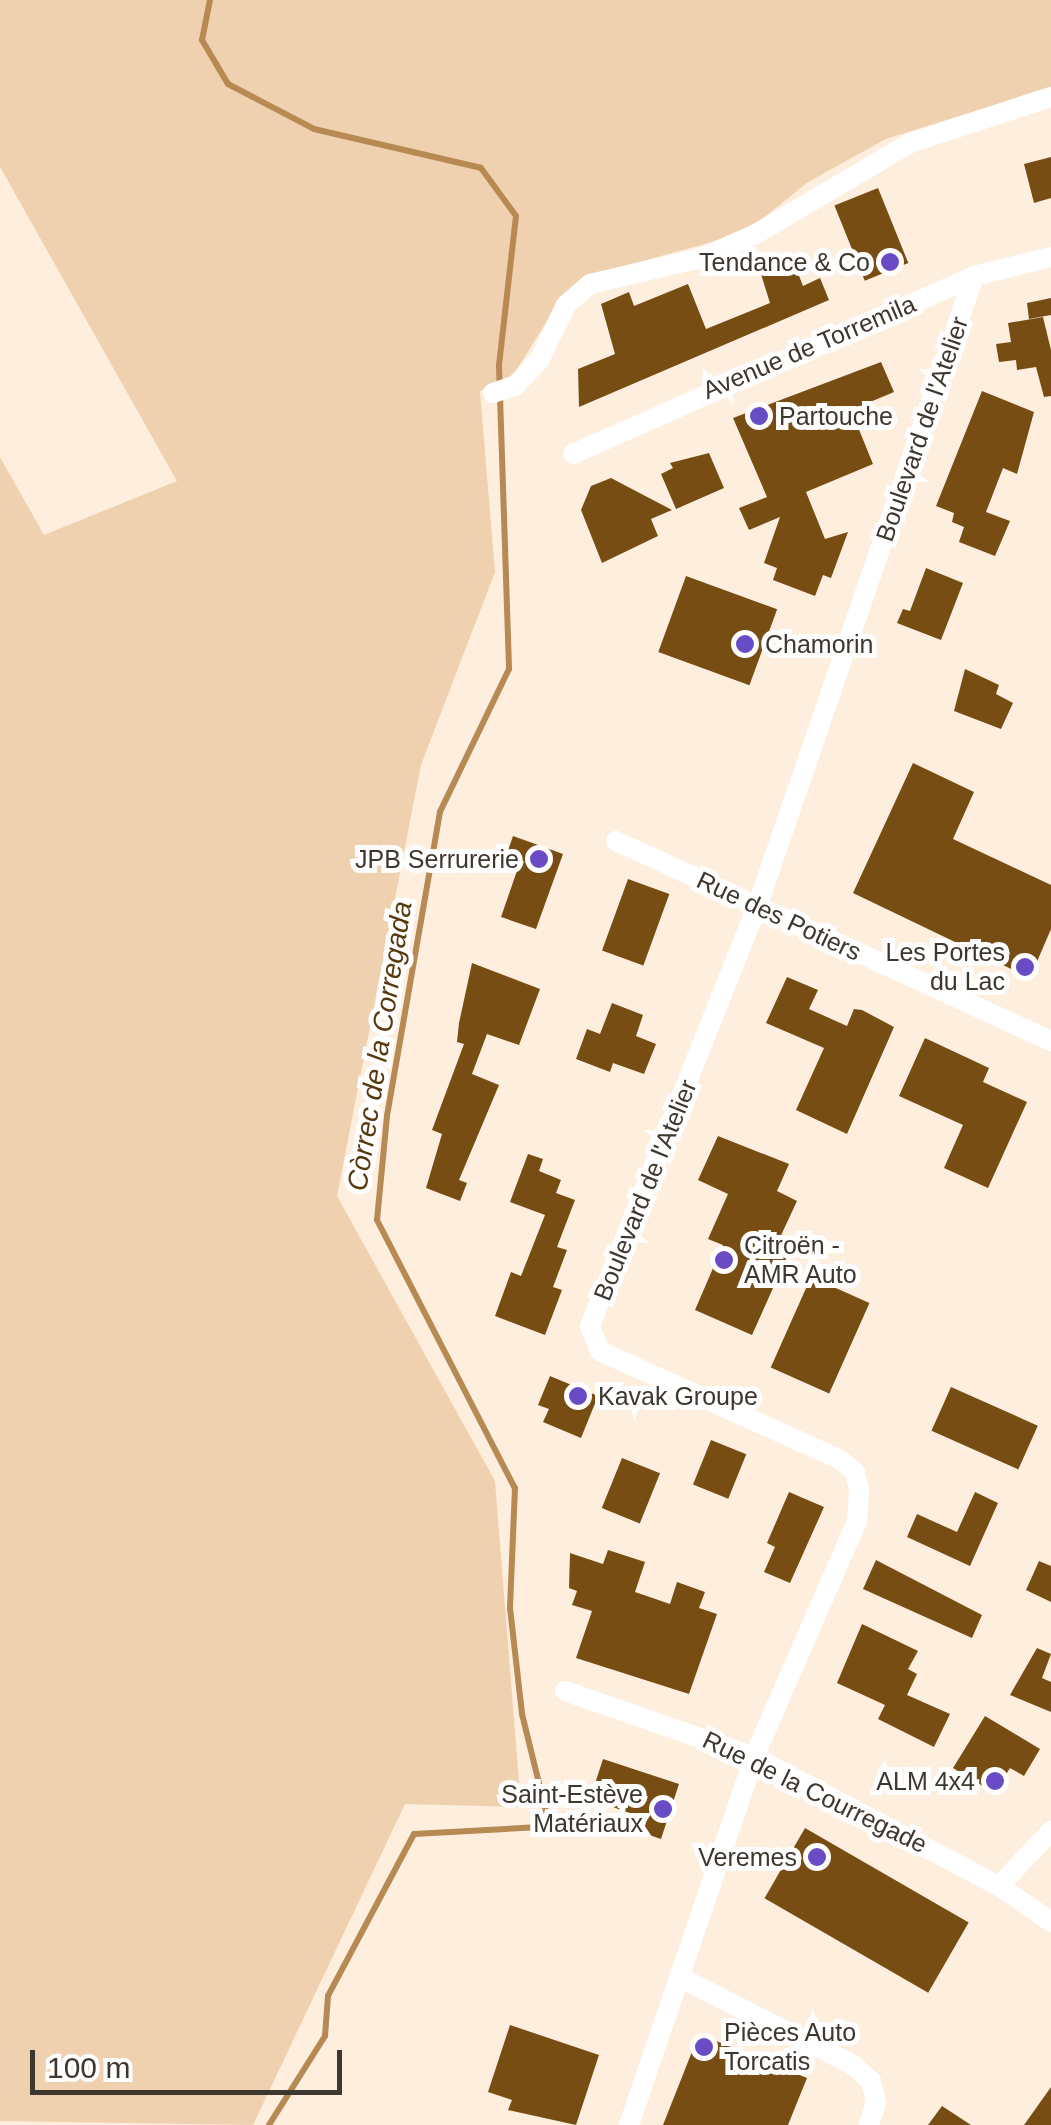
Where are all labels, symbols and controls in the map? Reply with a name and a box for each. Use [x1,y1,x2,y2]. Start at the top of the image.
place label: Tendance & Co [699,247,870,277]
marker: Tendance & Co [879,251,901,273]
street label: Avenue de Torremila [698,288,920,406]
street label: Boulevard de l'Atelier [869,313,975,545]
place label: Partouche [779,401,893,431]
marker: Partouche [748,405,770,427]
place label: Chamorin [765,629,873,659]
marker: Chamorin [734,633,756,655]
place label: JPB Serrurerie [355,844,519,874]
marker: JPB Serrurerie [528,848,550,870]
street label: Rue des Potiers [692,865,866,967]
water label: Còrrec de la Corregada [341,899,419,1193]
place label: Les Portes du Lac [885,938,1005,997]
marker: Les Portes du Lac [1014,956,1036,978]
street label: Boulevard de l'Atelier [587,1075,703,1305]
place label: Citroën - AMR Auto [744,1231,858,1290]
marker: Citroën - AMR Auto [713,1249,735,1271]
place label: Kavak Groupe [598,1381,758,1411]
marker: Kavak Groupe [567,1385,589,1407]
street label: Rue de la Courregade [698,1725,932,1859]
place label: ALM 4x4 [876,1766,975,1796]
marker: ALM 4x4 [984,1770,1006,1792]
place label: Saint-Estève Matériaux [501,1780,643,1839]
marker: Saint-Estève Matériaux [652,1798,674,1820]
place label: Veremes [698,1842,797,1872]
marker: Veremes [806,1846,828,1868]
place label: Pièces Auto Torcatis [724,2018,857,2077]
scale bar [35,2030,348,2092]
marker: Pièces Auto Torcatis [693,2036,715,2058]
text: 100 m [47,2051,130,2084]

